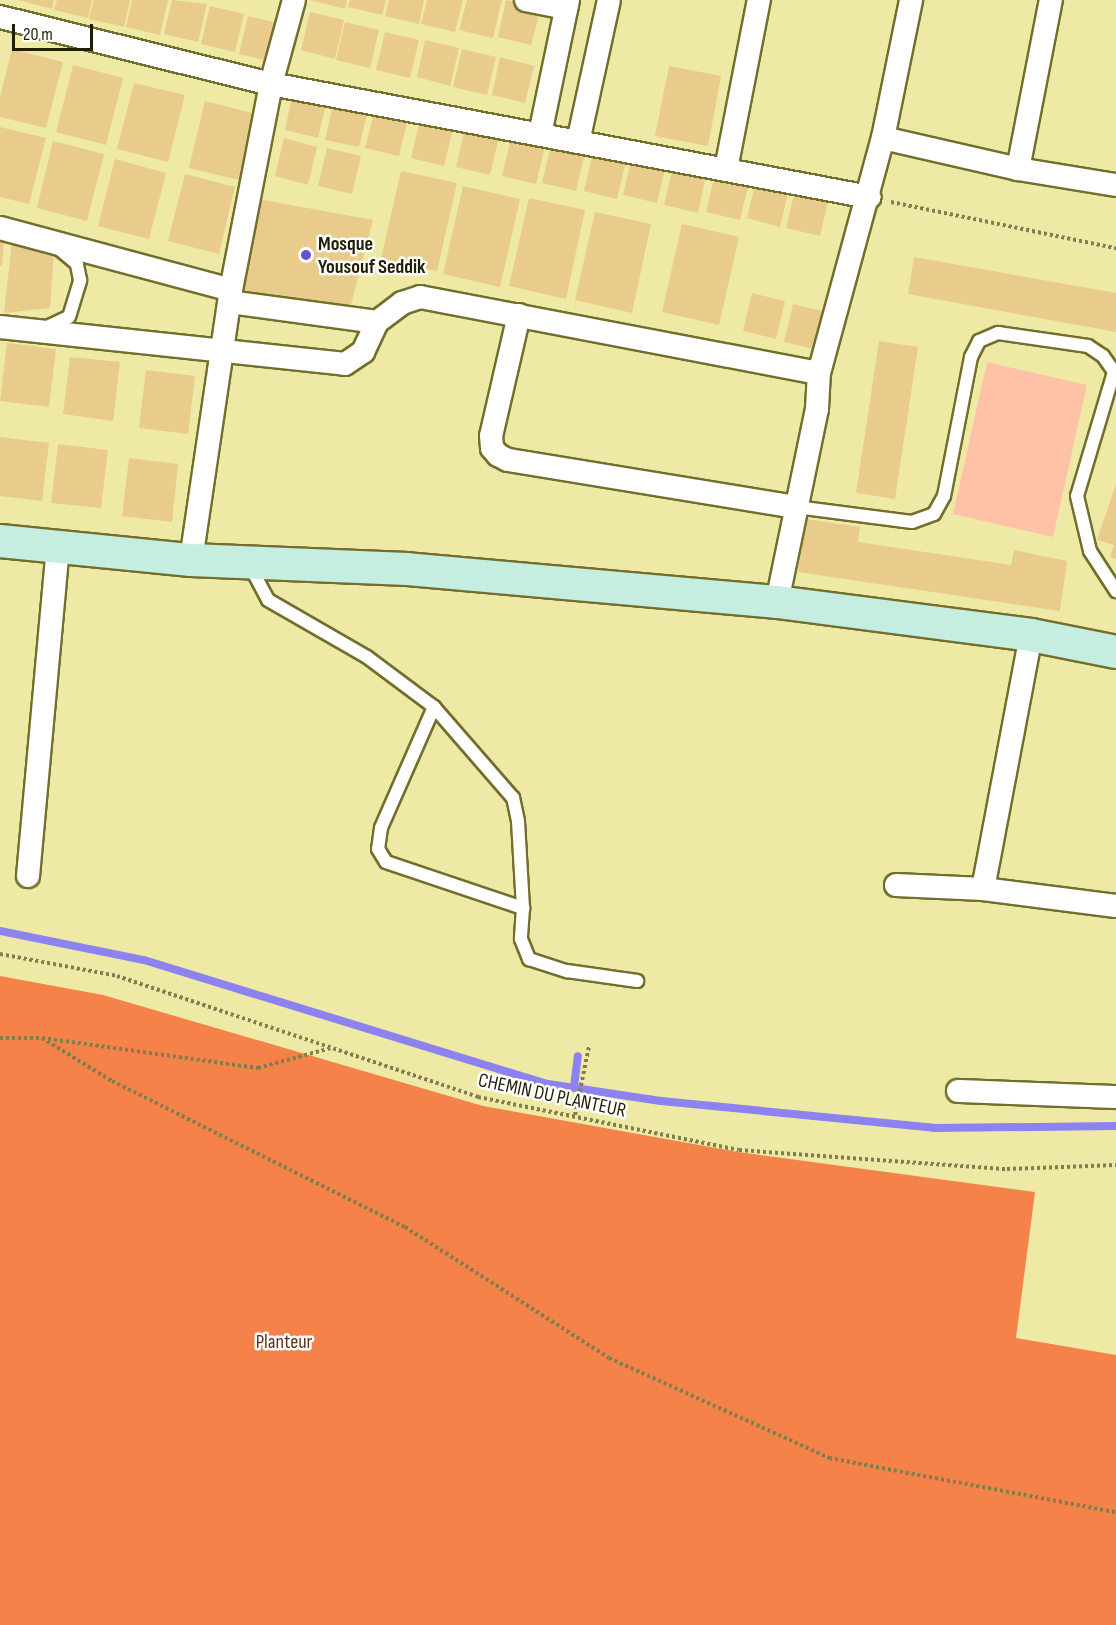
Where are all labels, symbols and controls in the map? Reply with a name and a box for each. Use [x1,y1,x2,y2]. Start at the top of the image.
scale bar [15,12,96,50]
text: 20 m [23,24,53,45]
place label: Mosque Yousouf Seddik [318,232,426,279]
marker: Mosque Yousouf Seddik [299,248,313,262]
street label: CHEMIN DU PLANTEUR [476,1069,628,1123]
park label: Planteur [256,1330,312,1354]

